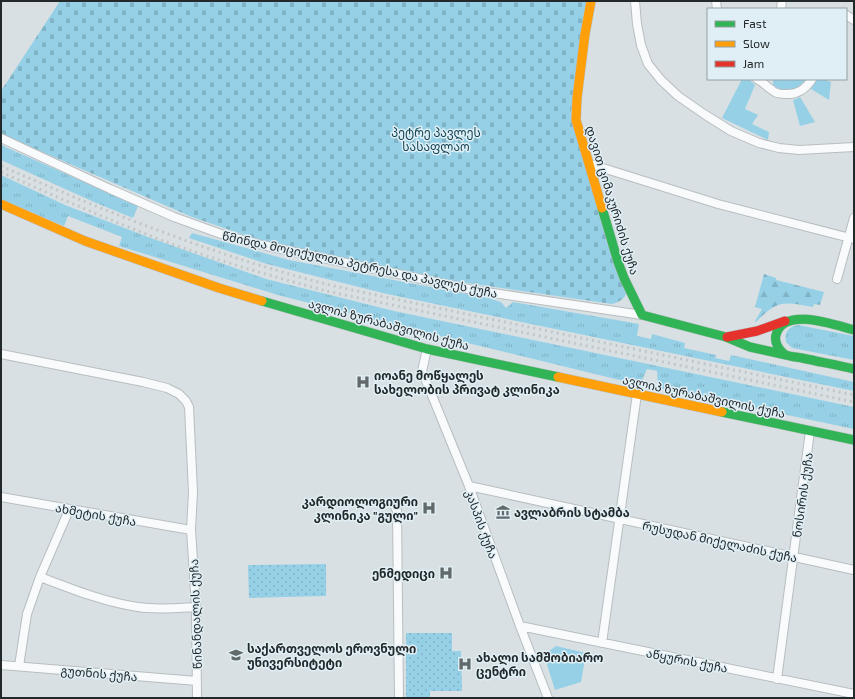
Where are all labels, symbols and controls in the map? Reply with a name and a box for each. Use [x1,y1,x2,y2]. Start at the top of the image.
legend [707,8,847,80]
text: Fast [743,16,767,30]
text: Slow [743,36,770,50]
text: Jam [743,56,764,70]
street label: დავით ციმაკურიძის ქუჩა [582,124,642,277]
park label: პეტრე პავლეს სასაფლაო [391,125,481,155]
street label: წმინდა მოციქულთა პეტრესა და პავლეს ქუჩა [221,228,499,302]
street label: ავლიპ ზურაბაშვილის ქუჩა [306,296,471,354]
place label: იოანე მოწყალეს სახელობის პრივატ კლინიკა [374,368,560,398]
street label: ავლიპ ზურაბაშვილის ქუჩა [621,372,787,422]
hospital icon: იოანე მოწყალეს სახელობის პრივატ კლინიკა [355,374,371,390]
street label: ნოსირის ქუჩა [789,452,816,538]
street label: კასპის ქუჩა [462,488,501,561]
place label: კარდიოლოგიური კლინიკა "გული" [302,494,418,524]
street label: ახმეტის ქუჩა [54,500,138,529]
hospital icon: კარდიოლოგიური კლინიკა "გული" [421,500,437,516]
museum icon: ავლაბრის სტამბა [495,504,511,520]
place label: ავლაბრის სტამბა [514,505,630,521]
street label: რუსუდან მიქელაძის ქუჩა [641,518,799,566]
street label: წინანდალის ქუჩა [186,559,206,669]
hospital icon: ენმედიცი [438,565,454,581]
place label: ენმედიცი [372,566,435,582]
place label: საქართველოს ეროვნული უნივერსიტეტი [247,641,416,670]
street label: აწყურის ქუჩა [645,645,729,676]
school or university icon: საქართველოს ეროვნული უნივერსიტეტი [228,647,244,663]
place label: ახალი სამშობიარო ცენტრი [476,650,603,679]
hospital icon: ახალი სამშობიარო ცენტრი [457,656,473,672]
street label: გუთნის ქუჩა [60,663,138,684]

